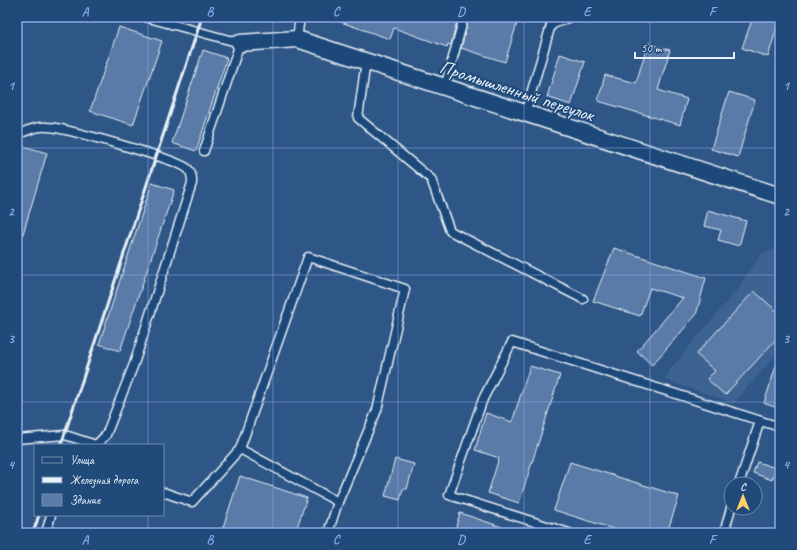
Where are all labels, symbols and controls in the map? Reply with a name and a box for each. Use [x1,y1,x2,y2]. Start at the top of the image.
text: A [82,4,90,20]
text: B [207,4,215,20]
text: C [333,4,341,20]
text: D [457,4,466,20]
text: E [584,4,593,20]
text: F [709,4,718,20]
scale bar [635,34,734,60]
text: 50 m [641,40,663,56]
street label: Промышленный переулок [437,55,599,128]
text: 1 [8,78,16,94]
text: 1 [783,78,791,94]
text: 2 [8,204,15,220]
text: 2 [783,204,790,220]
text: 3 [8,331,15,347]
text: 3 [783,331,790,347]
legend [34,444,164,516]
text: Улица [70,452,95,468]
text: 4 [8,457,16,473]
text: 4 [783,457,791,473]
text: Железная дорога [70,472,139,488]
north arrow [723,476,763,516]
text: С [740,479,747,493]
text: Здание [70,492,101,508]
text: A [82,532,90,548]
text: B [207,532,215,548]
text: C [333,532,341,548]
text: D [457,532,466,548]
text: E [584,532,593,548]
text: F [709,532,718,548]

